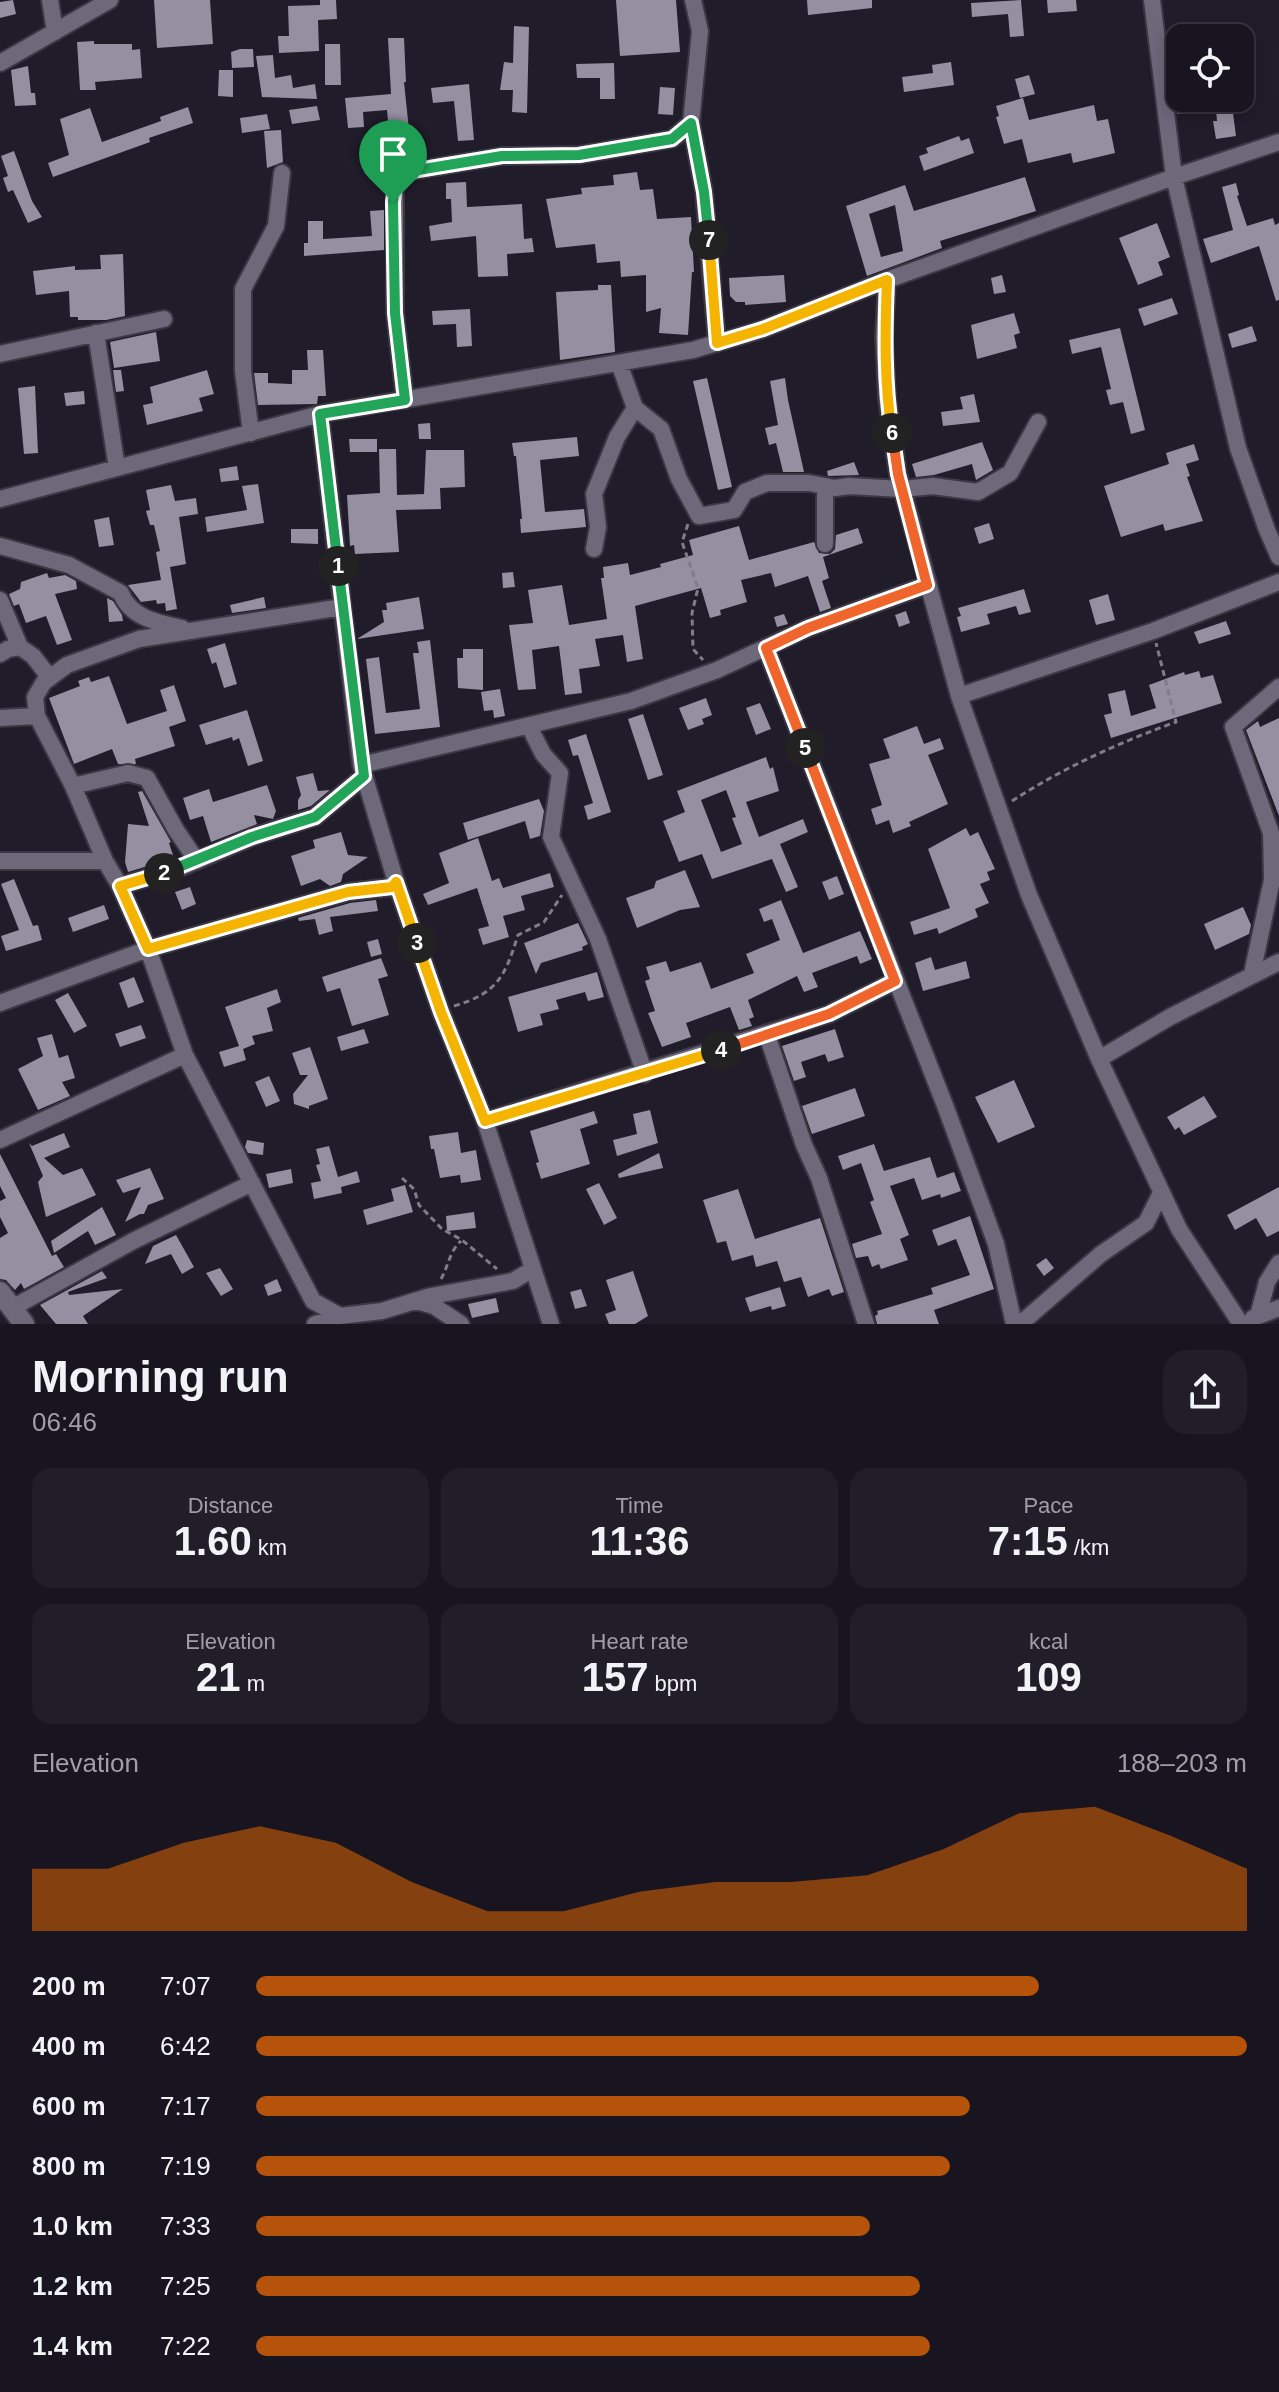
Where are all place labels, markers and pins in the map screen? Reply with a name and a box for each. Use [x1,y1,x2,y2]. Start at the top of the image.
pin [359,120,427,202]
pin: 7 [689,220,729,260]
pin: 6 [872,413,912,453]
pin: 1 [318,546,358,586]
pin: 5 [785,728,825,768]
pin: 2 [144,853,184,893]
pin: 3 [397,923,437,963]
pin: 4 [701,1030,741,1070]

